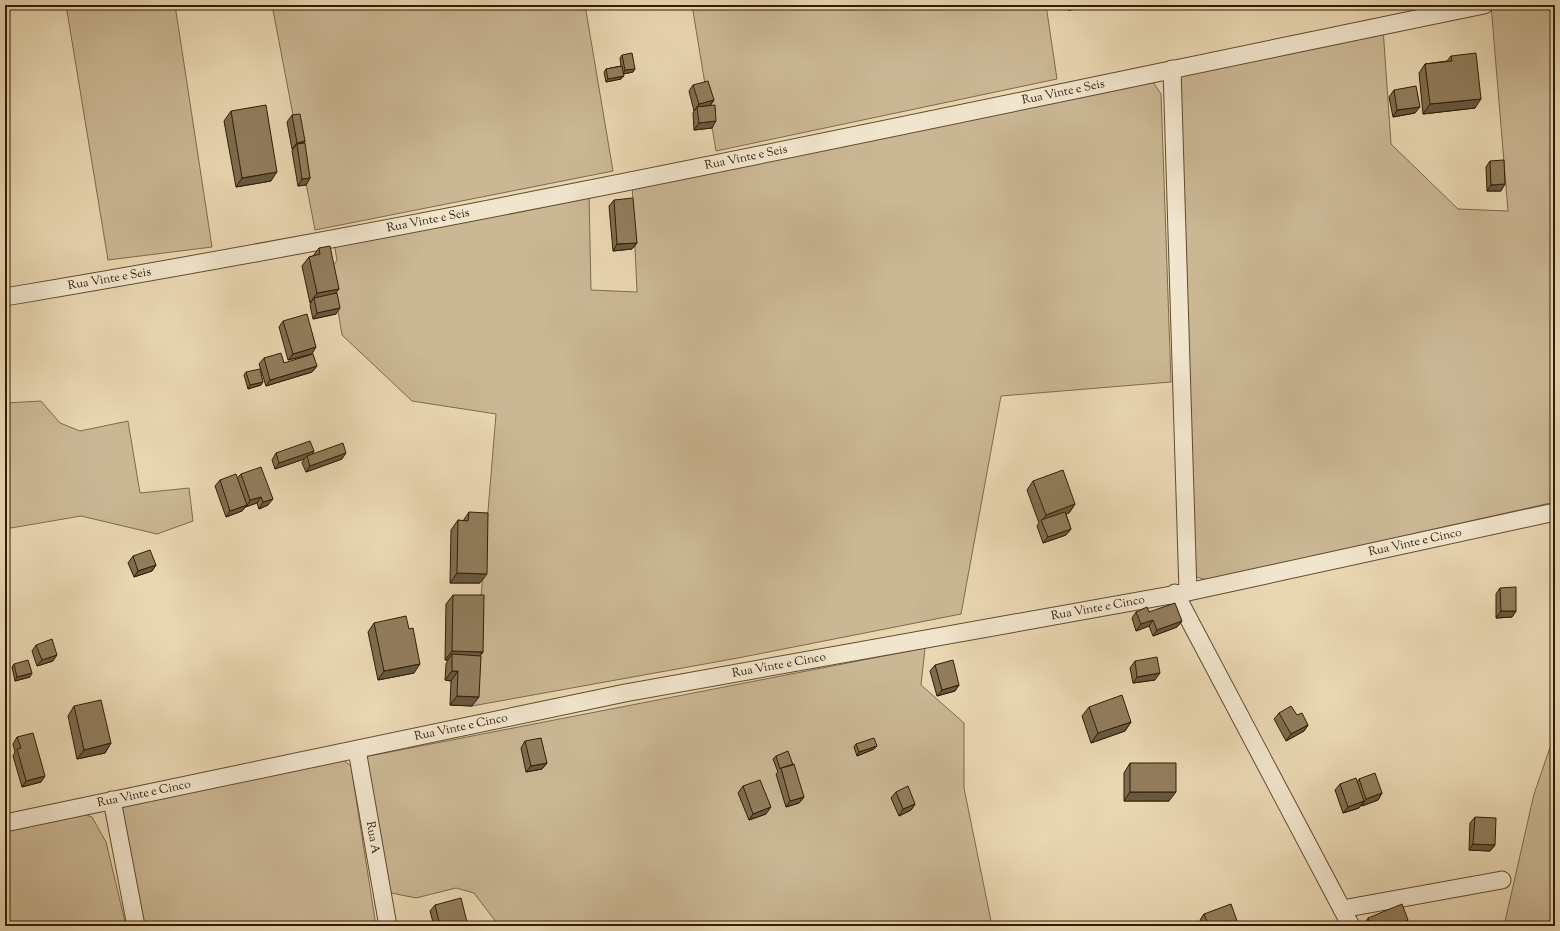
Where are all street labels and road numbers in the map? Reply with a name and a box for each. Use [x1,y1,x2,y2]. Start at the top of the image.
street label: Rua Vinte e Seis [1020,75,1107,110]
street label: Rua Vinte e Seis [703,140,789,175]
street label: Rua Vinte e Seis [385,204,471,237]
street label: Rua Vinte e Seis [67,263,153,295]
street label: Rua Vinte e Cinco [1367,523,1464,561]
street label: Rua Vinte e Cinco [1050,591,1147,625]
street label: Rua Vinte e Cinco [731,648,828,683]
street label: Rua Vinte e Cinco [413,709,510,746]
street label: Rua Vinte e Cinco [96,775,193,812]
street label: Rua A [361,820,384,856]

